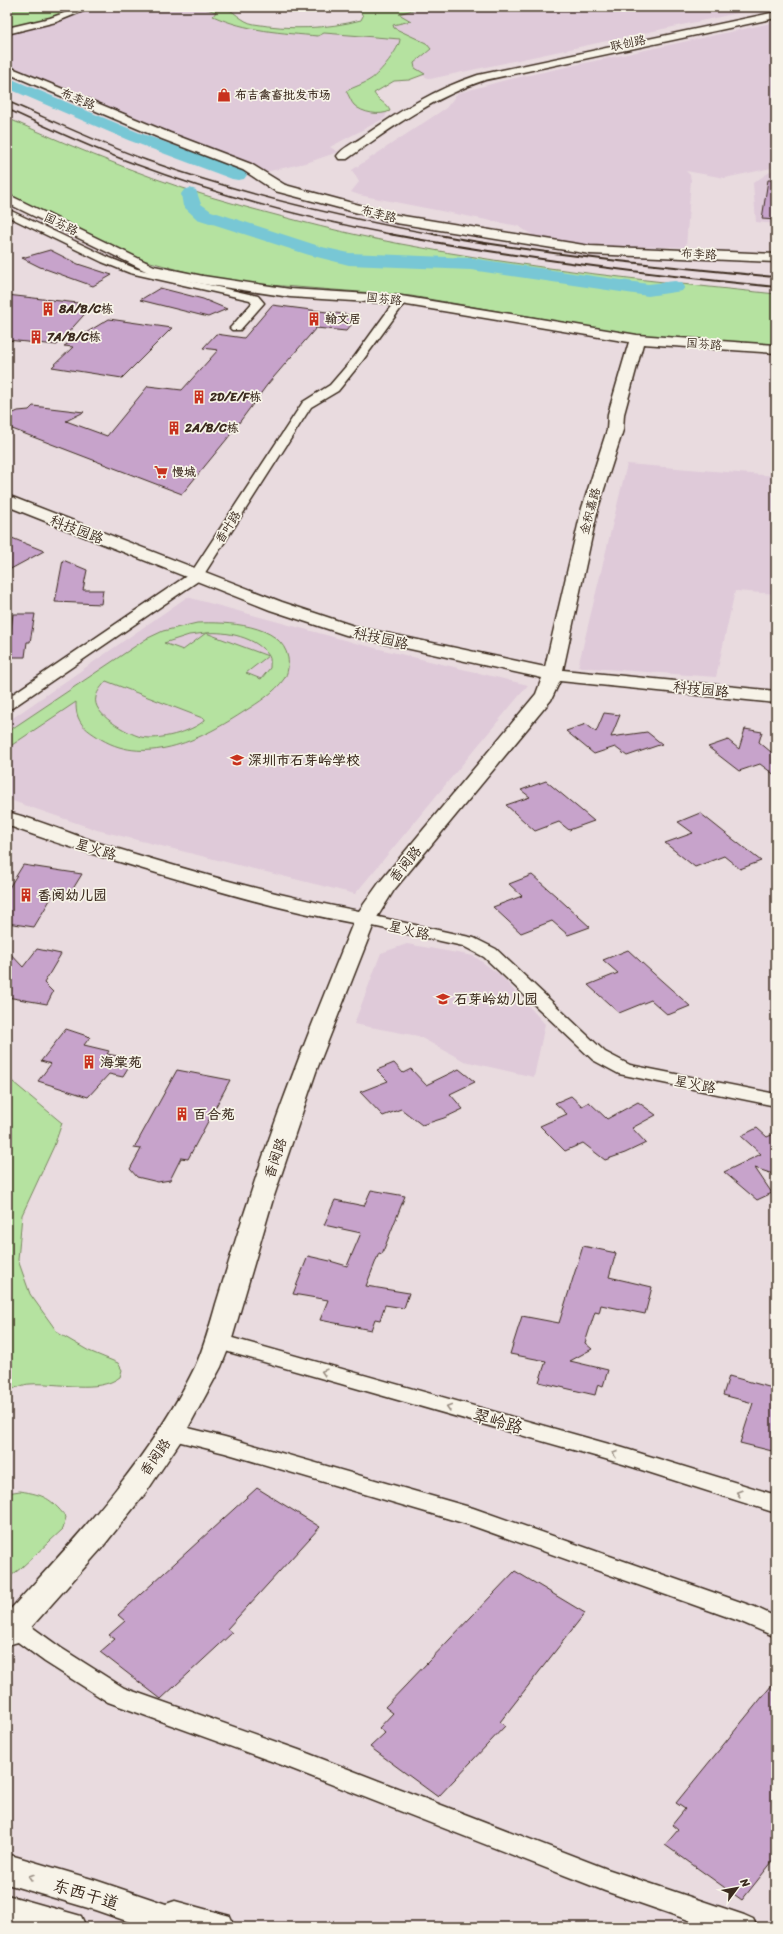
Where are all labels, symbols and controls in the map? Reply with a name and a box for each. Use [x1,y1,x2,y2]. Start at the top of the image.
street label: 联创路 [608,28,648,58]
street label: 布李路 [57,82,99,116]
place label: 布吉禽畜批发市场 [235,84,331,106]
shop icon: 布吉禽畜批发市场 [216,87,232,103]
street label: 布李路 [359,199,399,229]
street label: 国芬路 [40,206,82,242]
street label: 布李路 [681,242,717,266]
street label: 国芬路 [365,286,403,312]
place label: 8A/B/C栋 [58,298,113,320]
building icon: 8A/B/C栋 [40,301,56,317]
place label: 翰文居 [325,308,361,330]
building icon: 翰文居 [306,311,322,327]
place label: 7A/B/C栋 [47,326,101,348]
building icon: 7A/B/C栋 [28,329,44,345]
street label: 国芬路 [685,332,723,356]
place label: 2D/E/F栋 [209,386,261,408]
building icon: 2D/E/F栋 [191,389,207,405]
place label: 2A/B/C栋 [184,417,239,439]
building icon: 2A/B/C栋 [166,420,182,436]
place label: 慢城 [172,461,196,483]
supermarket icon: 慢城 [153,464,169,480]
street label: 金积嘉路 [573,485,607,537]
street label: 香叶路 [209,506,247,548]
street label: 科技园路 [46,508,107,551]
street label: 科技园路 [351,620,411,657]
street label: 科技园路 [672,674,730,705]
place label: 深圳市石芽岭学校 [248,748,360,773]
school or university icon: 深圳市石芽岭学校 [229,752,245,768]
street label: 星火路 [72,831,120,868]
street label: 香阅路 [382,840,428,889]
place label: 香阅幼儿园 [37,883,107,908]
building icon: 香阅幼儿园 [18,887,34,903]
street label: 星火路 [386,914,432,947]
place label: 石芽岭幼儿园 [454,987,538,1012]
school or university icon: 石芽岭幼儿园 [435,991,451,1007]
place label: 海棠苑 [100,1050,142,1075]
building icon: 海棠苑 [81,1054,97,1070]
street label: 星火路 [672,1068,718,1101]
place label: 百合苑 [193,1102,235,1127]
building icon: 百合苑 [174,1106,190,1122]
street label: 香阅路 [257,1134,294,1182]
one-way arrow [321,1368,328,1377]
street label: 翠岭路 [469,1400,527,1442]
one-way arrow [446,1403,453,1412]
street label: 香阅路 [133,1433,178,1482]
one-way arrow [611,1450,618,1459]
one-way arrow [736,1489,743,1497]
north arrow [717,1868,757,1908]
street label: 东西干道 [49,1870,123,1918]
one-way arrow [28,1873,35,1882]
text: N [734,1874,755,1892]

